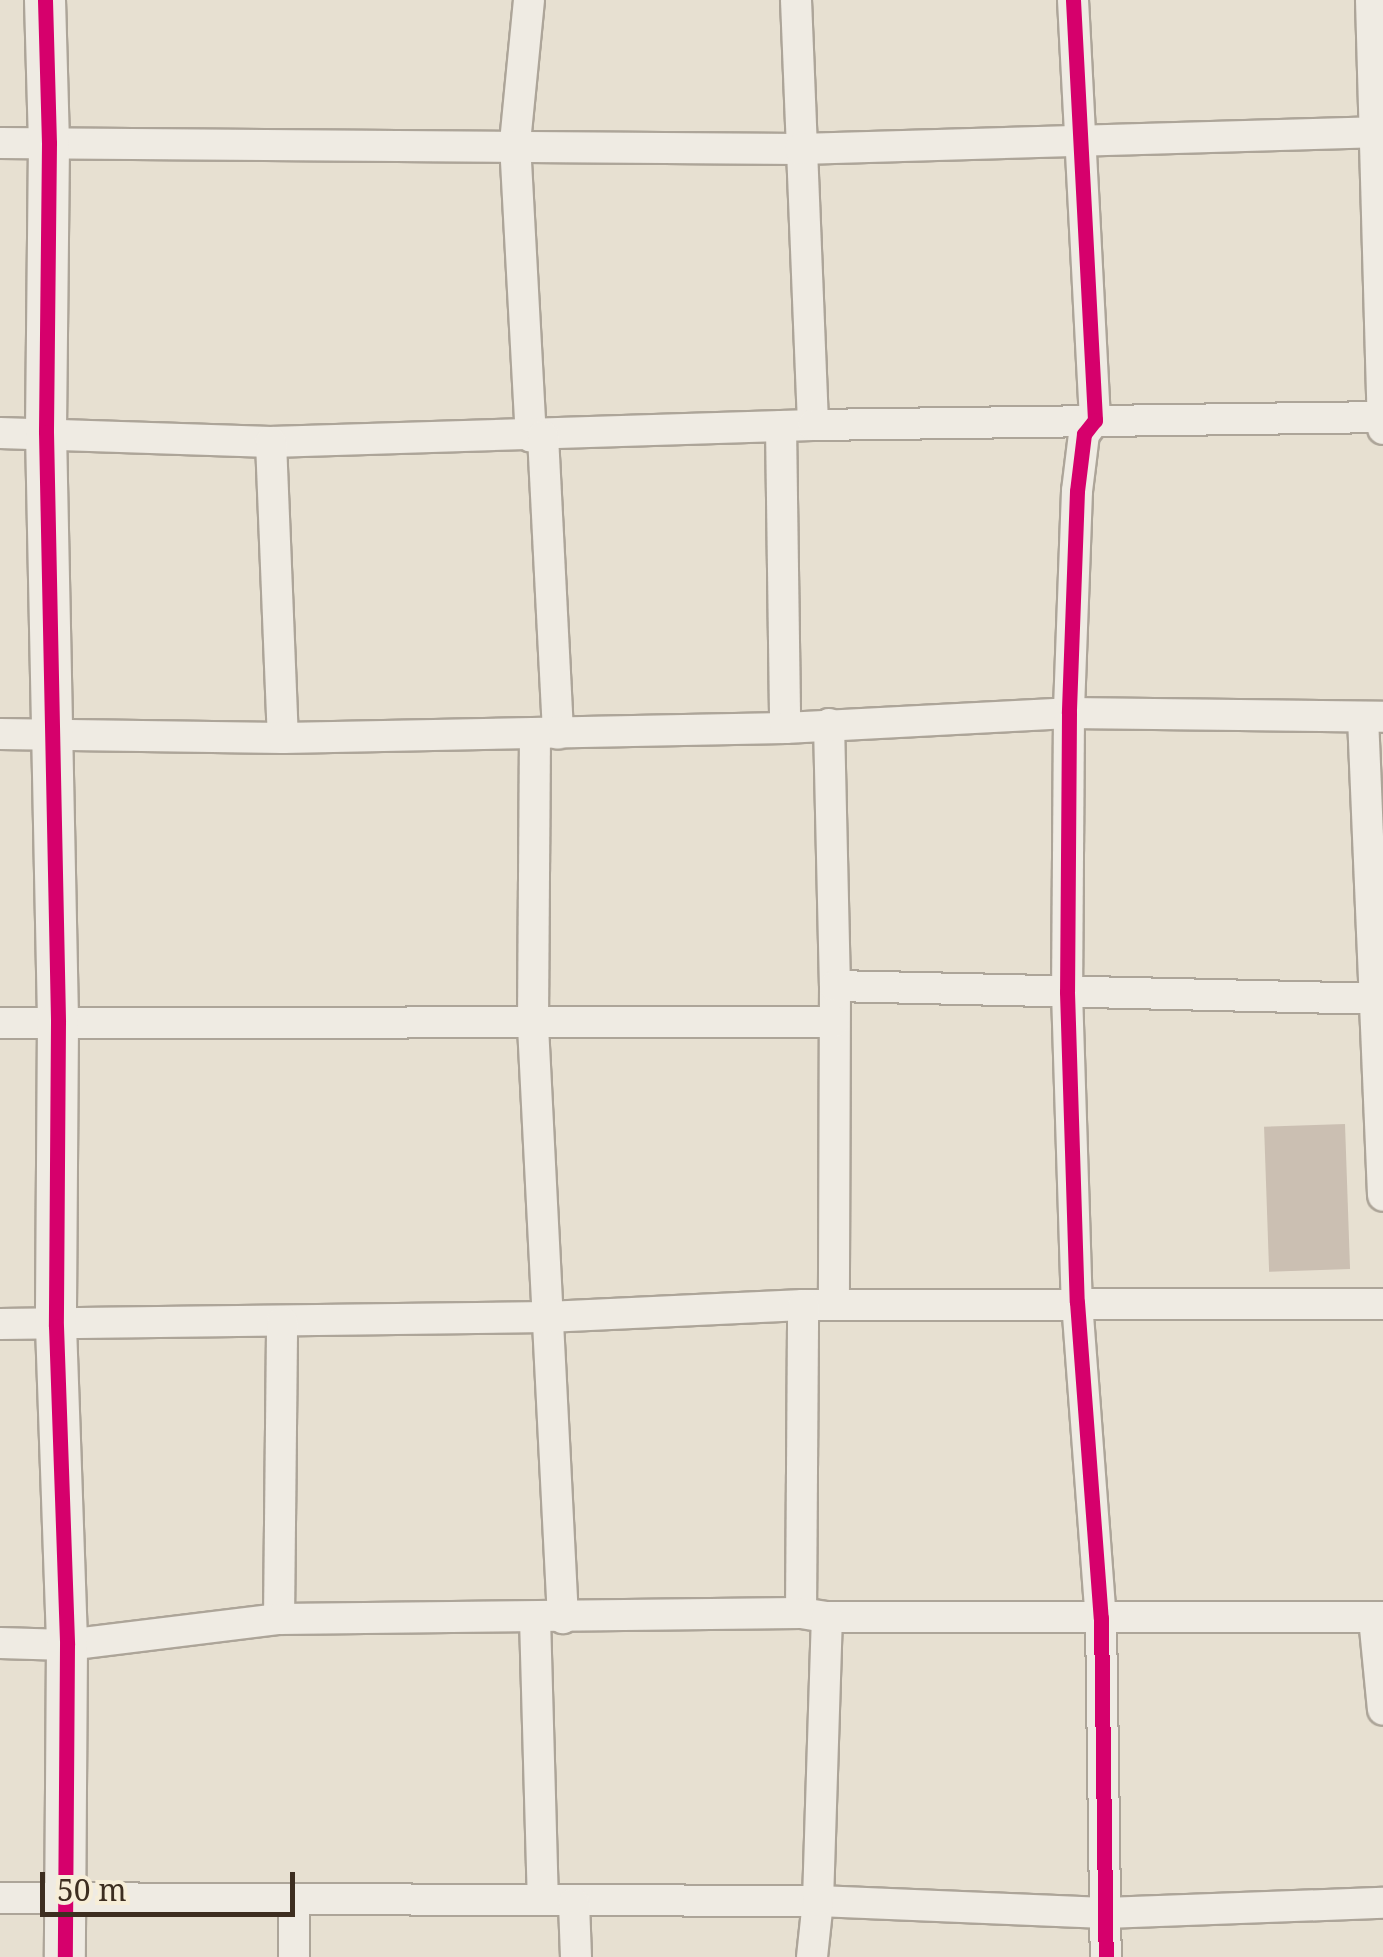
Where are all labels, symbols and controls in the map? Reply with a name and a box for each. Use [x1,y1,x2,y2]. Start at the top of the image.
scale bar [45,1852,300,1914]
text: 50 m [57,1869,127,1910]

